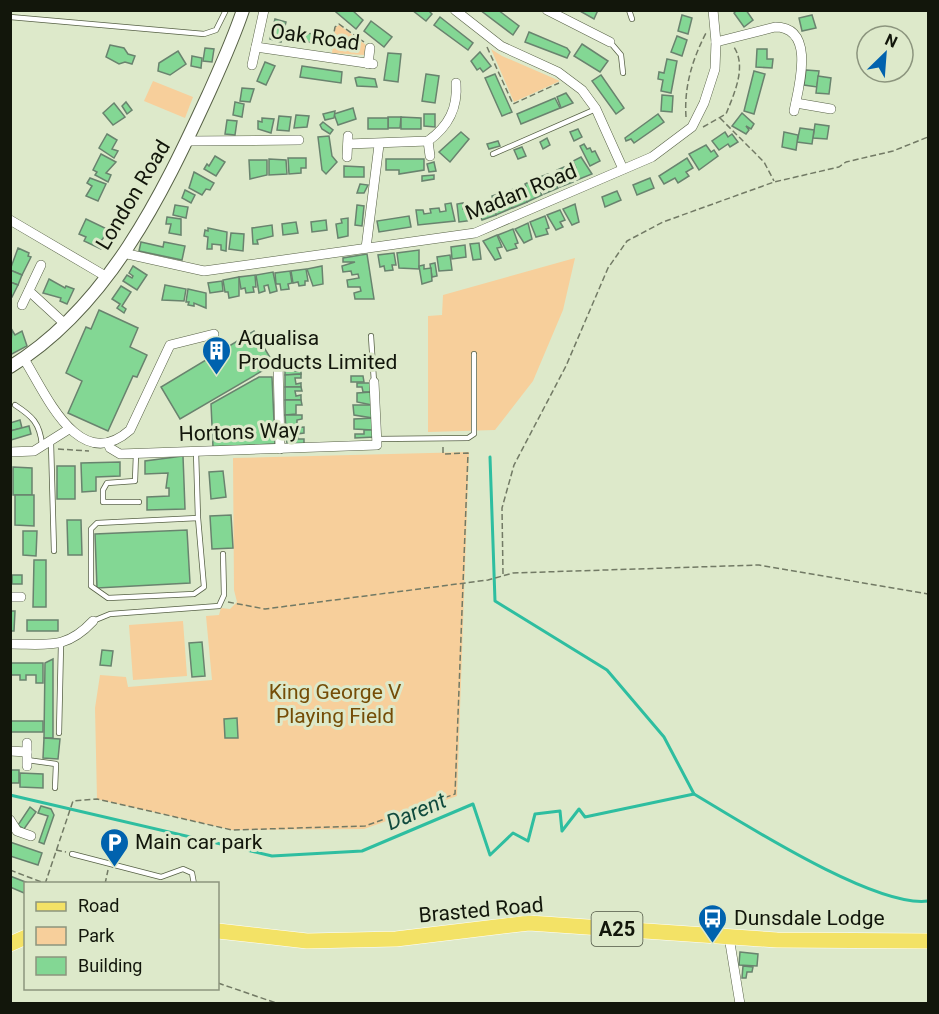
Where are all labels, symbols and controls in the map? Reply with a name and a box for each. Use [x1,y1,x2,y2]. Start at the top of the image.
street label: Oak Road [269,19,361,55]
north arrow [855,24,915,84]
text: N [882,30,900,52]
street label: London Road [91,136,175,254]
street label: Madan Road [462,159,580,225]
place label: Aqualisa Products Limited [238,326,397,374]
building icon: Aqualisa Products Limited [201,334,233,376]
street label: Hortons Way [178,418,300,446]
park label: King George V Playing Field [269,680,402,728]
water label: Darent [382,787,451,835]
parking icon: Main car park [98,826,130,868]
place label: Main car park [135,830,263,854]
legend [24,882,219,990]
street label: Brasted Road [418,893,544,927]
text: Road [78,895,119,916]
bus stop icon: Dunsdale Lodge [697,902,729,944]
place label: Dunsdale Lodge [734,906,885,930]
road number: A25 [592,912,642,946]
text: Park [78,925,115,946]
text: Building [78,955,142,976]

